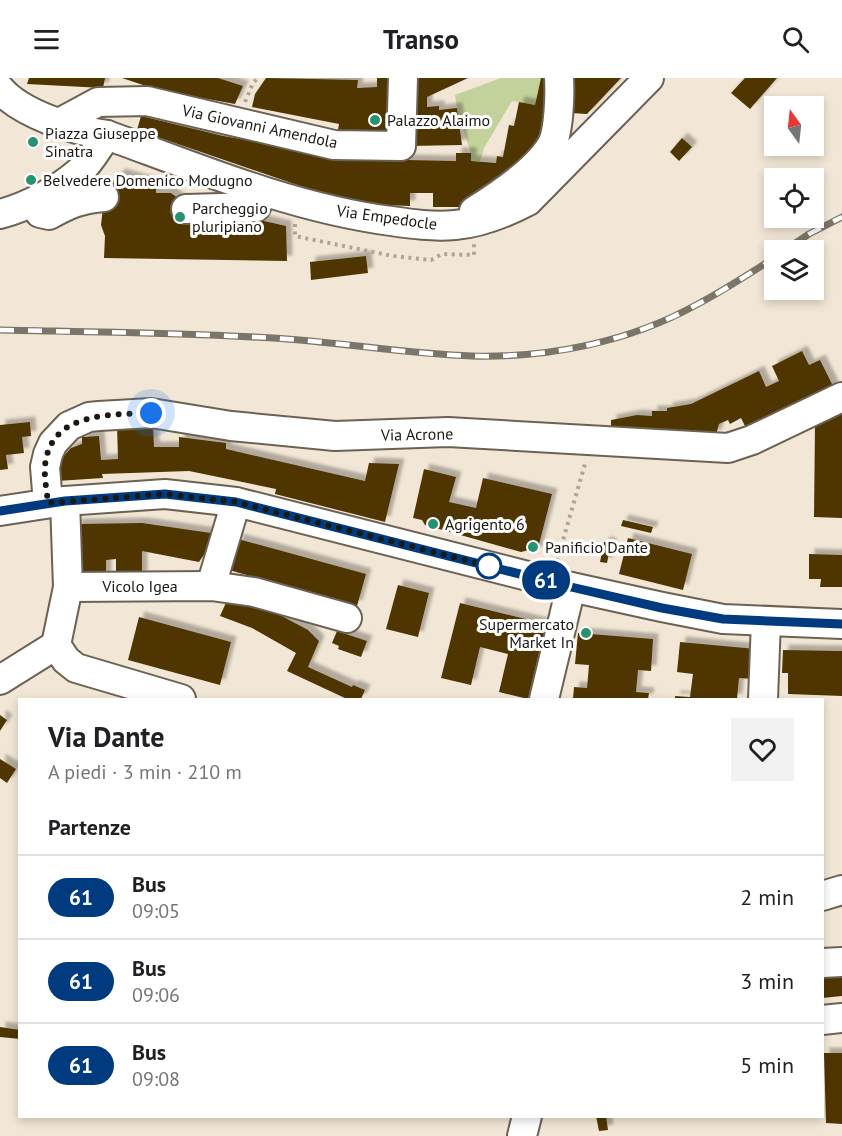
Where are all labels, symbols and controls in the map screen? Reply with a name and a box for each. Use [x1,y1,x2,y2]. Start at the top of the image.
text: Transo [383,22,459,56]
icon: menu [30,23,63,56]
icon: search [779,23,812,56]
north arrow [764,96,824,156]
map controls [764,96,824,300]
street label: Via Giovanni Amendola [180,100,339,152]
place label: Palazzo Alaimo [387,110,490,130]
marker: Palazzo Alaimo [368,113,382,127]
place label: Piazza Giuseppe Sinatra [45,123,156,161]
marker: Piazza Giuseppe Sinatra [26,135,40,149]
button: locate [764,168,824,228]
place label: Belvedere Domenico Modugno [43,170,253,190]
marker: Belvedere Domenico Modugno [24,173,38,187]
place label: Parcheggio pluripiano [192,198,268,236]
street label: Via Empedocle [335,200,438,234]
marker: Parcheggio pluripiano [173,210,187,224]
button: layers [764,240,824,300]
your location [136,398,166,428]
street label: Via Acrone [380,423,453,445]
place label: Agrigento 6 [445,514,525,534]
marker: Agrigento 6 [426,517,440,531]
place label: Panificio Dante [545,537,648,557]
marker: Panificio Dante [526,540,540,554]
unlabelled marker [476,553,502,579]
line badge: 61 [519,560,573,600]
text: 61 [534,567,558,594]
street label: Vicolo Igea [101,576,178,596]
place label: Supermercato Market In [479,614,574,652]
marker: Supermercato Market In [579,626,593,640]
text: Via Dante [48,718,164,755]
button: heart [731,718,794,781]
text: A piedi · 3 min · 210 m [48,759,242,785]
text: Partenze [48,813,131,841]
text: Bus [132,870,166,898]
text: 2 min [740,883,794,911]
text: 61 [69,884,93,911]
text: 09:05 [132,898,180,924]
text: Bus [132,954,166,982]
text: 3 min [740,967,794,995]
text: 61 [69,968,93,995]
text: 09:06 [132,982,180,1008]
text: Bus [132,1038,166,1066]
text: 5 min [740,1051,794,1079]
text: 61 [69,1052,93,1079]
text: 09:08 [132,1066,180,1092]

